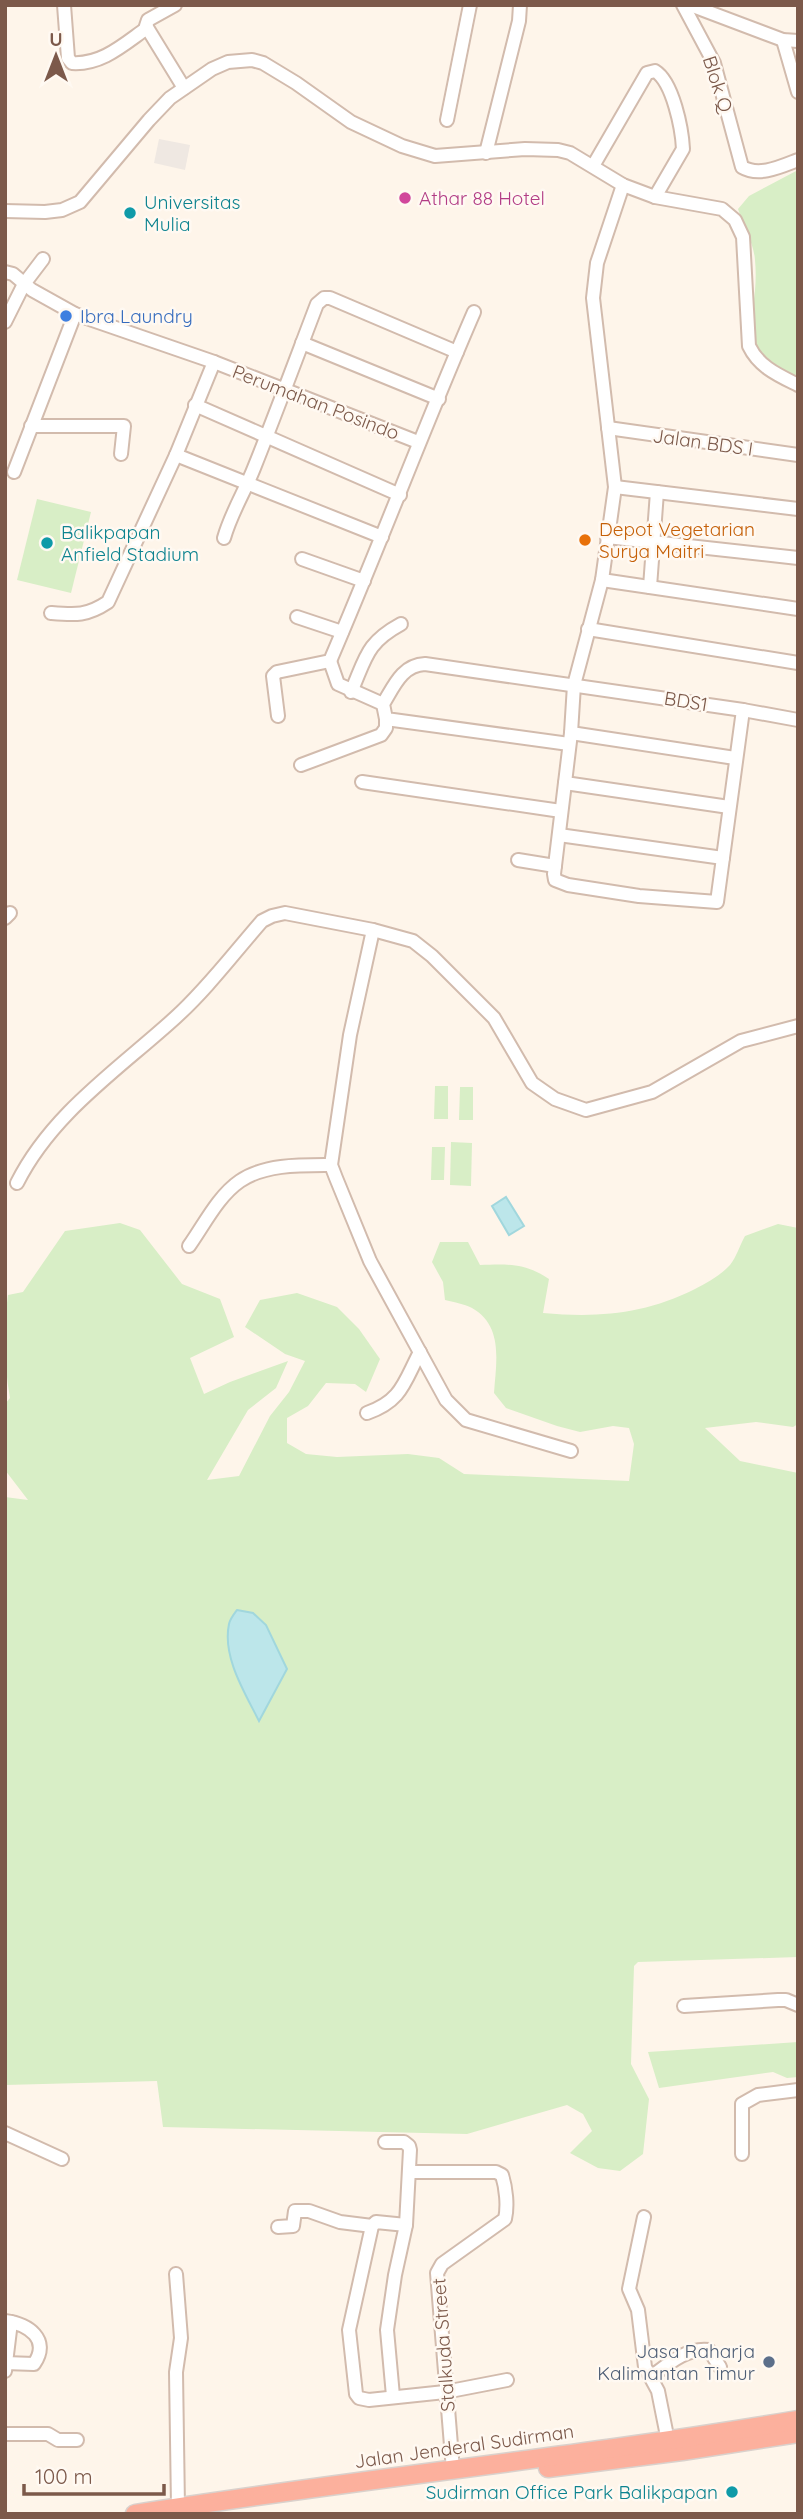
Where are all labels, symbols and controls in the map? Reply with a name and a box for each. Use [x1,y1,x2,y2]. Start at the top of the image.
north arrow [21,21,91,91]
text: U [49,27,63,51]
street label: Blok Q [698,53,739,117]
place label: Athar 88 Hotel [419,186,545,210]
place label: Universitas Mulia [144,190,241,236]
marker: Athar 88 Hotel [397,190,413,206]
marker: Universitas Mulia [122,205,138,221]
place label: Ibra Laundry [80,304,193,328]
marker: Ibra Laundry [58,308,74,324]
street label: Perumahan Posindo [229,359,403,445]
street label: Jalan BDS I [651,423,755,461]
place label: Depot Vegetarian Surya Maitri [599,517,755,563]
place label: Balikpapan Anfield Stadium [61,520,199,566]
marker: Depot Vegetarian Surya Maitri [577,532,593,548]
marker: Balikpapan Anfield Stadium [39,535,55,551]
street label: BDS1 [663,686,709,716]
street label: Stalkuda Street [426,2277,460,2413]
place label: Jasa Raharja Kalimantan Timur [597,2339,756,2385]
marker: Jasa Raharja Kalimantan Timur [761,2354,777,2370]
street label: Jalan Jenderal Sudirman [353,2419,575,2473]
scale bar [24,2452,164,2496]
text: 100 m [35,2463,93,2489]
place label: Sudirman Office Park Balikpapan [426,2480,718,2504]
marker: Sudirman Office Park Balikpapan [724,2484,740,2500]

